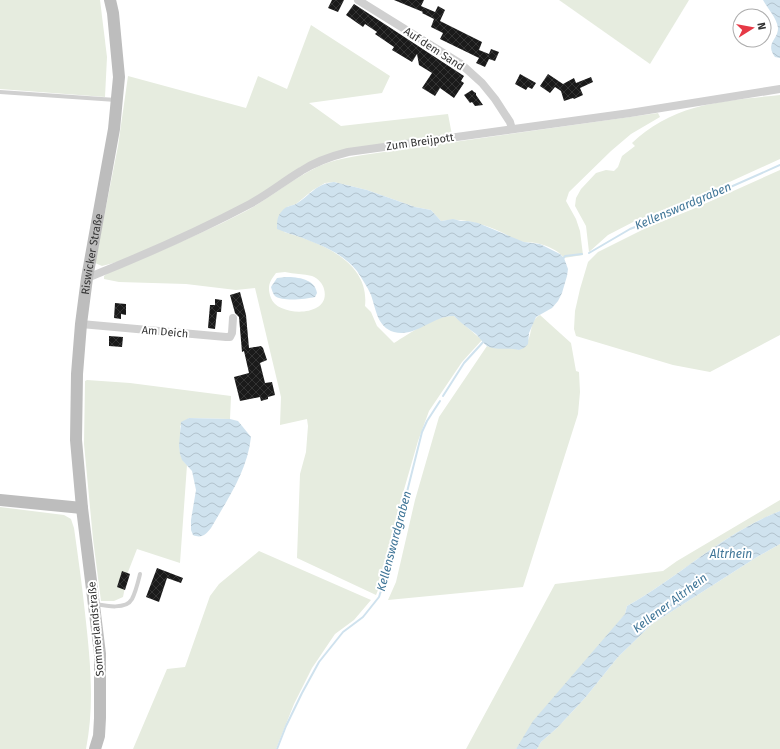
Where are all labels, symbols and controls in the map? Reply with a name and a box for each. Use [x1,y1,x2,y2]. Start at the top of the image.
north arrow [732,8,772,48]
text: N [754,21,768,31]
street label: Auf dem Sand [401,25,467,73]
street label: Zum Breijpott [385,131,455,153]
water label: Kellenswardgraben [633,179,733,233]
street label: Riswicker Straße [78,212,105,295]
street label: Am Deich [141,323,189,341]
water label: Kellenswardgraben [374,489,414,593]
water label: Altrhein [709,547,752,561]
water label: Kellener Altrhein [630,570,710,636]
street label: Sommerlandstraße [85,581,107,677]

